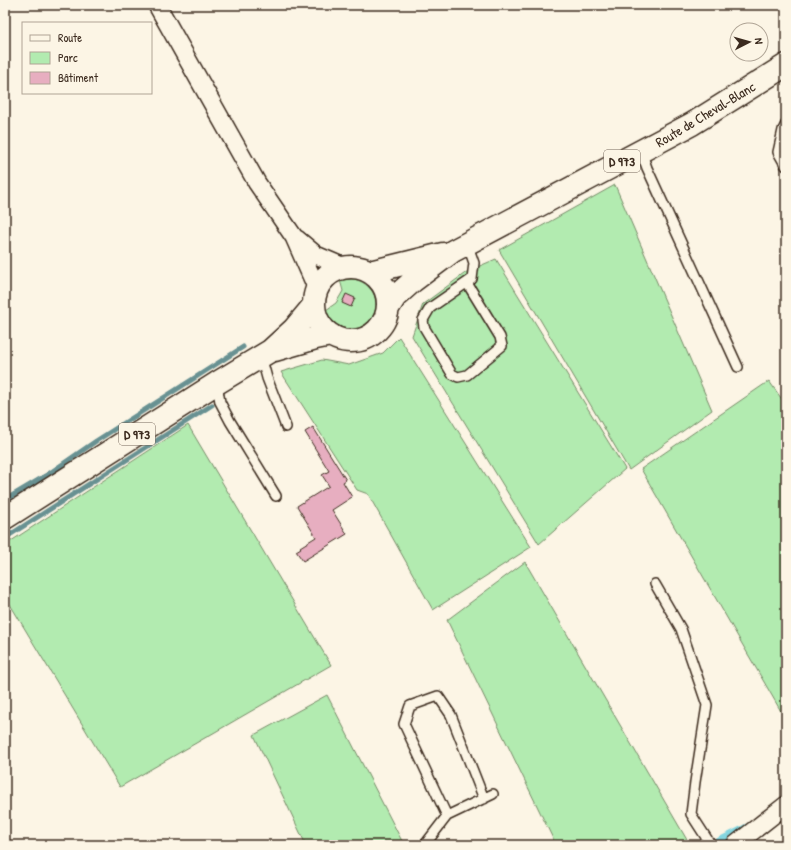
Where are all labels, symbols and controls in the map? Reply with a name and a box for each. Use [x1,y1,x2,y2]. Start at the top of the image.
legend [22,22,152,94]
north arrow [729,22,769,62]
text: Route [58,29,82,46]
text: N [752,37,766,45]
text: Parc [58,49,78,66]
text: Bâtiment [58,69,99,86]
street label: Route de Cheval-Blanc [652,76,759,151]
road number: D 973 [604,150,640,172]
road number: D 973 [119,423,155,445]

